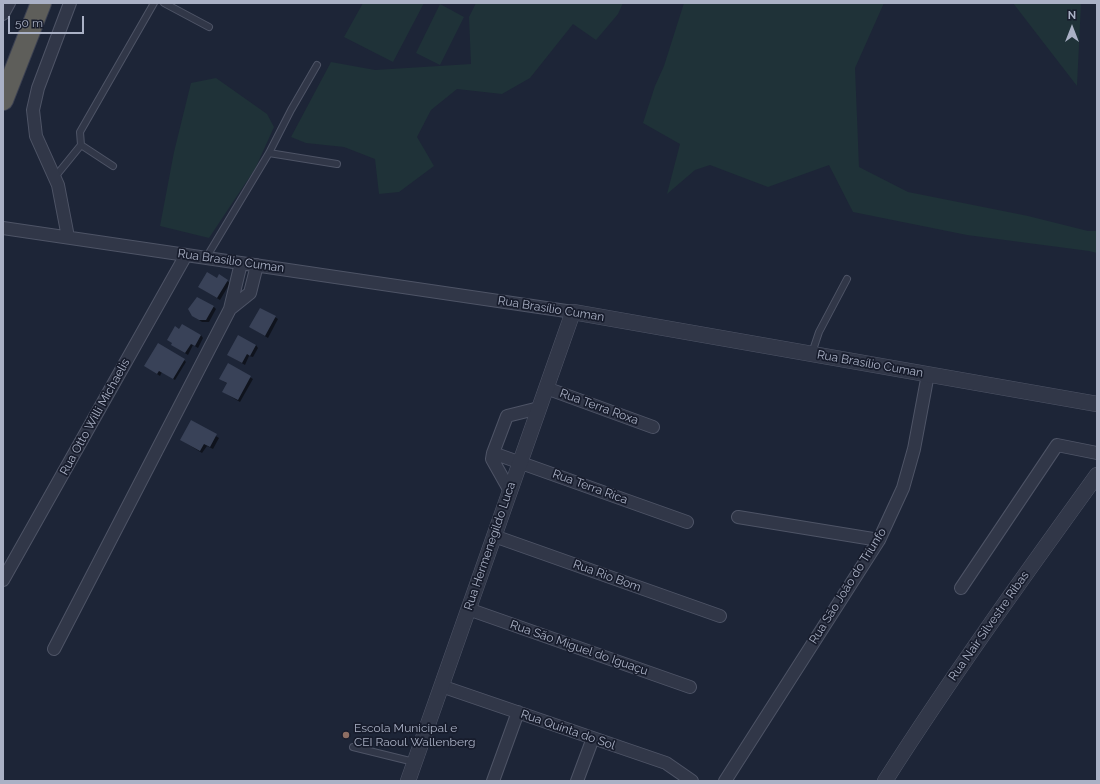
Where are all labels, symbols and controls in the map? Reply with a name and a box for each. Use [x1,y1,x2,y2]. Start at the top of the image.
scale bar [10,8,86,34]
north arrow [1052,8,1092,48]
text: N [1068,9,1076,22]
text: 50 m [15,16,43,30]
street label: Rua Brasílio Cuman [177,246,285,276]
street label: Rua Brasílio Cuman [497,293,605,325]
street label: Rua Brasílio Cuman [816,348,924,380]
street label: Rua Otto Willi Michaelis [57,356,133,478]
street label: Rua Terra Roxa [558,386,640,428]
street label: Rua Terra Rica [550,467,630,507]
street label: Rua Hermenegildo Luca [461,480,519,612]
street label: Rua São João do Triunfo [806,525,890,647]
street label: Rua Rio Bom [571,557,643,595]
street label: Rua Nair Silvestre Ribas [946,568,1032,684]
street label: Rua São Miguel do Iguaçu [508,618,650,678]
street label: Rua Quinta do Sol [519,707,617,753]
place label: Escola Municipal e CEI Raoul Wallenberg [354,721,475,749]
marker: Escola Municipal e CEI Raoul Wallenberg [341,730,351,740]

